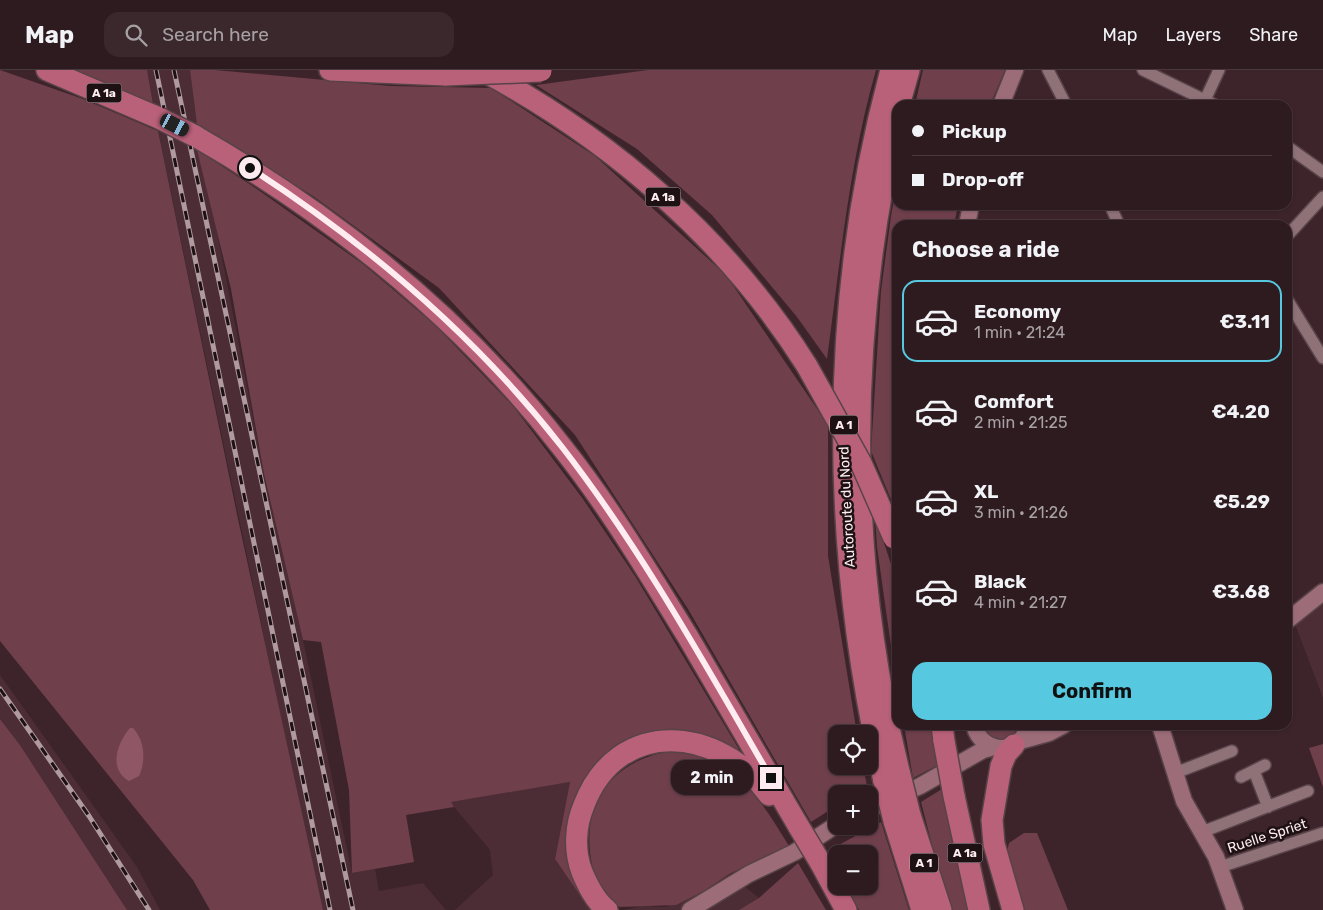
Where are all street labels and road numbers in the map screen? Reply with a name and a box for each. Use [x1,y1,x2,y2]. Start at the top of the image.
road number: A 1a [86,83,122,102]
road number: A 1a [646,188,680,206]
road number: A 1 [830,416,858,434]
street label: Autoroute du Nord [835,446,859,568]
street label: Ruelle Spriet [1225,815,1309,857]
road number: A 1a [948,844,982,862]
road number: A 1 [910,854,938,872]

